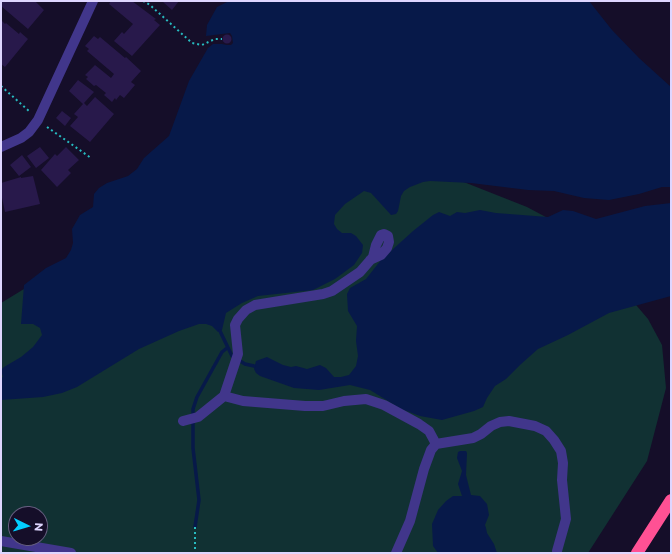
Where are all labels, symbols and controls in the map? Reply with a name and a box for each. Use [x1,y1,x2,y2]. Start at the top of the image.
north arrow [8,506,48,546]
text: N [32,522,46,532]

